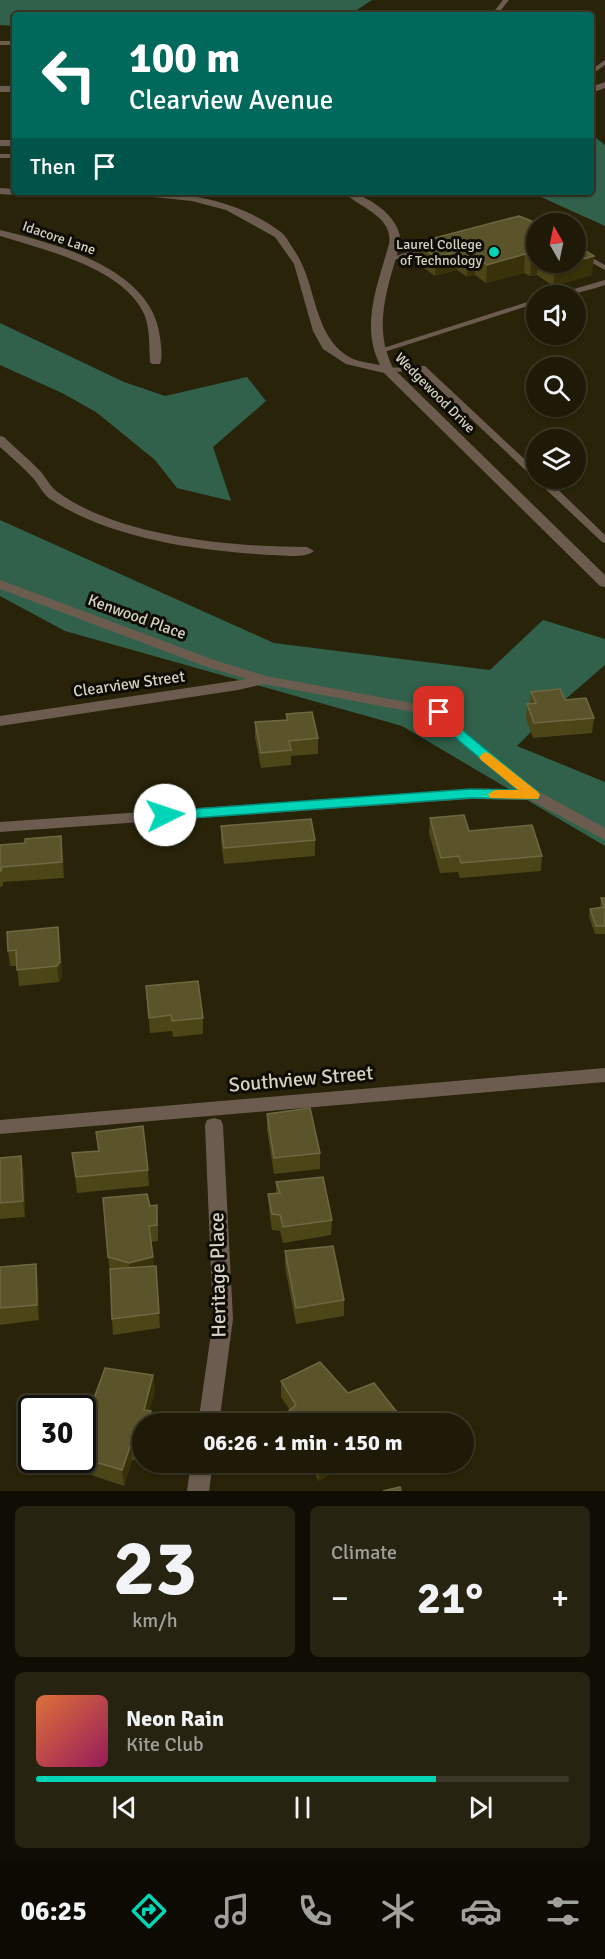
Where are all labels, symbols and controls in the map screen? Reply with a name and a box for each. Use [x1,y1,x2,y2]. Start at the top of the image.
text: 100 m [129,33,240,84]
icon: left [30,36,108,114]
text: Clearview Avenue [129,84,333,117]
icon: arrive [88,150,121,183]
text: Then [30,153,76,180]
north arrow [526,213,586,273]
map controls [526,213,586,489]
street label: Idacore Lane [20,218,98,258]
place label: Laurel College of Technology [396,236,482,269]
marker: Laurel College of Technology [487,245,501,259]
button: sound [526,285,586,345]
street label: Wedgewood Drive [391,349,479,437]
button: search [526,357,586,417]
button: layers [526,429,586,489]
street label: Kenwood Place [85,590,189,644]
street label: Clearview Street [72,666,187,702]
pin [413,686,464,737]
icon: arrive [422,695,455,728]
position arrow [133,783,197,847]
street label: Southview Street [228,1060,374,1098]
street label: Heritage Place [204,1212,232,1338]
speed limit sign: 30 [18,1395,96,1473]
text: 06:26 · 1 min · 150 m [203,1429,403,1456]
text: 23 [113,1521,197,1617]
text: Climate [331,1540,397,1565]
text: 21° [417,1571,483,1626]
text: − [331,1578,349,1619]
text: + [551,1578,569,1619]
text: km/h [132,1608,178,1633]
text: Neon Rain [126,1705,224,1732]
text: Kite Club [126,1732,204,1757]
icon: previous [108,1791,141,1824]
icon: pause [286,1791,319,1824]
icon: next [464,1791,497,1824]
icon: directions [128,1890,170,1932]
icon: music [211,1890,253,1932]
icon: phone [294,1890,336,1932]
icon: climate [377,1890,419,1932]
icon: car [460,1890,502,1932]
icon: filters [542,1890,584,1932]
text: 06:25 [20,1895,87,1928]

